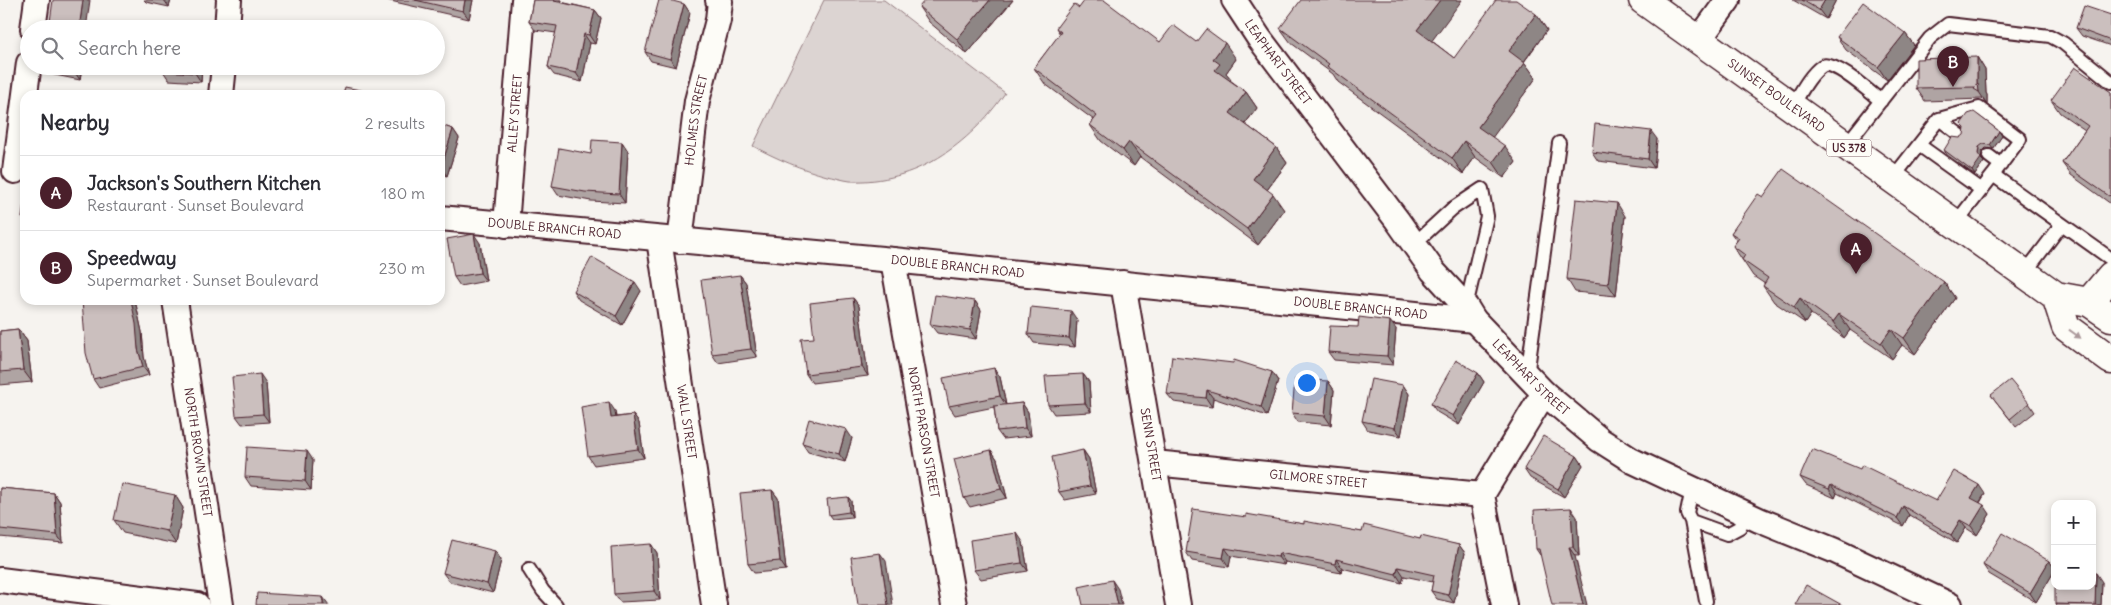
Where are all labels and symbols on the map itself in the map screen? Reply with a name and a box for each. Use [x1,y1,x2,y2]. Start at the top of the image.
street label: LEAPHART STREET [1242,16,1315,107]
pin: B [1937,46,1969,87]
street label: SUNSET BOULEVARD [1725,55,1828,135]
street label: HOLMES STREET [681,73,711,166]
street label: ALLEY STREET [504,74,525,153]
road number: US 378 [1826,140,1872,156]
street label: DOUBLE BRANCH ROAD [487,214,622,242]
pin: A [1840,233,1872,274]
street label: DOUBLE BRANCH ROAD [890,252,1025,281]
street label: DOUBLE BRANCH ROAD [1293,293,1428,322]
one-way arrow [2068,329,2082,339]
street label: LEAPHART STREET [1489,336,1573,418]
street label: NORTH PARSON STREET [905,365,943,499]
your location [1294,370,1320,396]
street label: WALL STREET [674,384,700,460]
street label: NORTH BROWN STREET [181,387,216,518]
street label: SENN STREET [1137,407,1165,482]
street label: GILMORE STREET [1269,466,1368,491]

